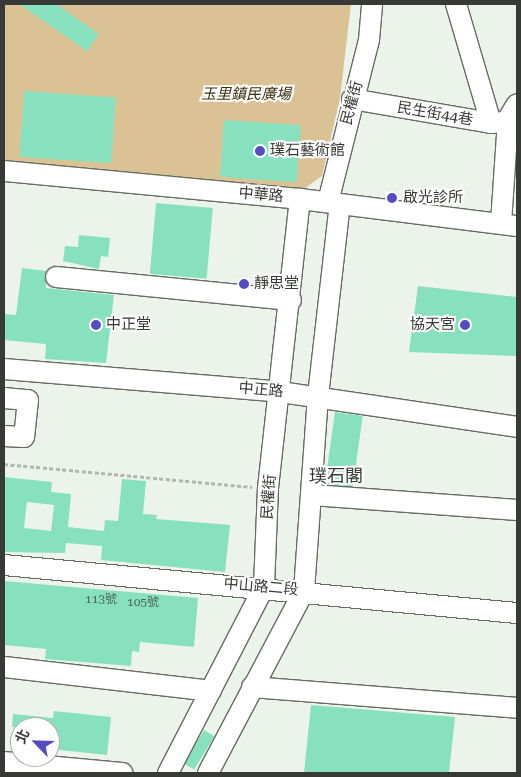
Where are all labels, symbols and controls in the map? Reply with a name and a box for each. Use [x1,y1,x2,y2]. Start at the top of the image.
street label: 民權街 [337,79,367,127]
park label: 玉里鎮民廣場 [201,86,291,104]
street label: 民生街44巷 [396,98,474,130]
place label: 璞石藝術館 [270,142,345,160]
marker: 璞石藝術館 [254,145,266,157]
street label: 中華路 [238,184,284,206]
place label: 啟光診所 [403,189,463,207]
marker: 啟光診所 [385,191,399,205]
place label: 靜思堂 [254,275,299,293]
marker: 靜思堂 [238,278,250,290]
place label: 中正堂 [106,316,151,334]
place label: 協天宮 [410,316,455,334]
marker: 中正堂 [90,319,102,331]
marker: 協天宮 [459,319,471,331]
street label: 中正路 [238,379,284,401]
district label: 璞石閣 [309,465,363,487]
street label: 民權街 [258,474,280,520]
street label: 中山路二段 [223,575,299,599]
house number: 113號 [85,593,117,607]
house number: 105號 [127,596,159,610]
north arrow [10,717,60,767]
text: 北 [12,727,32,746]

